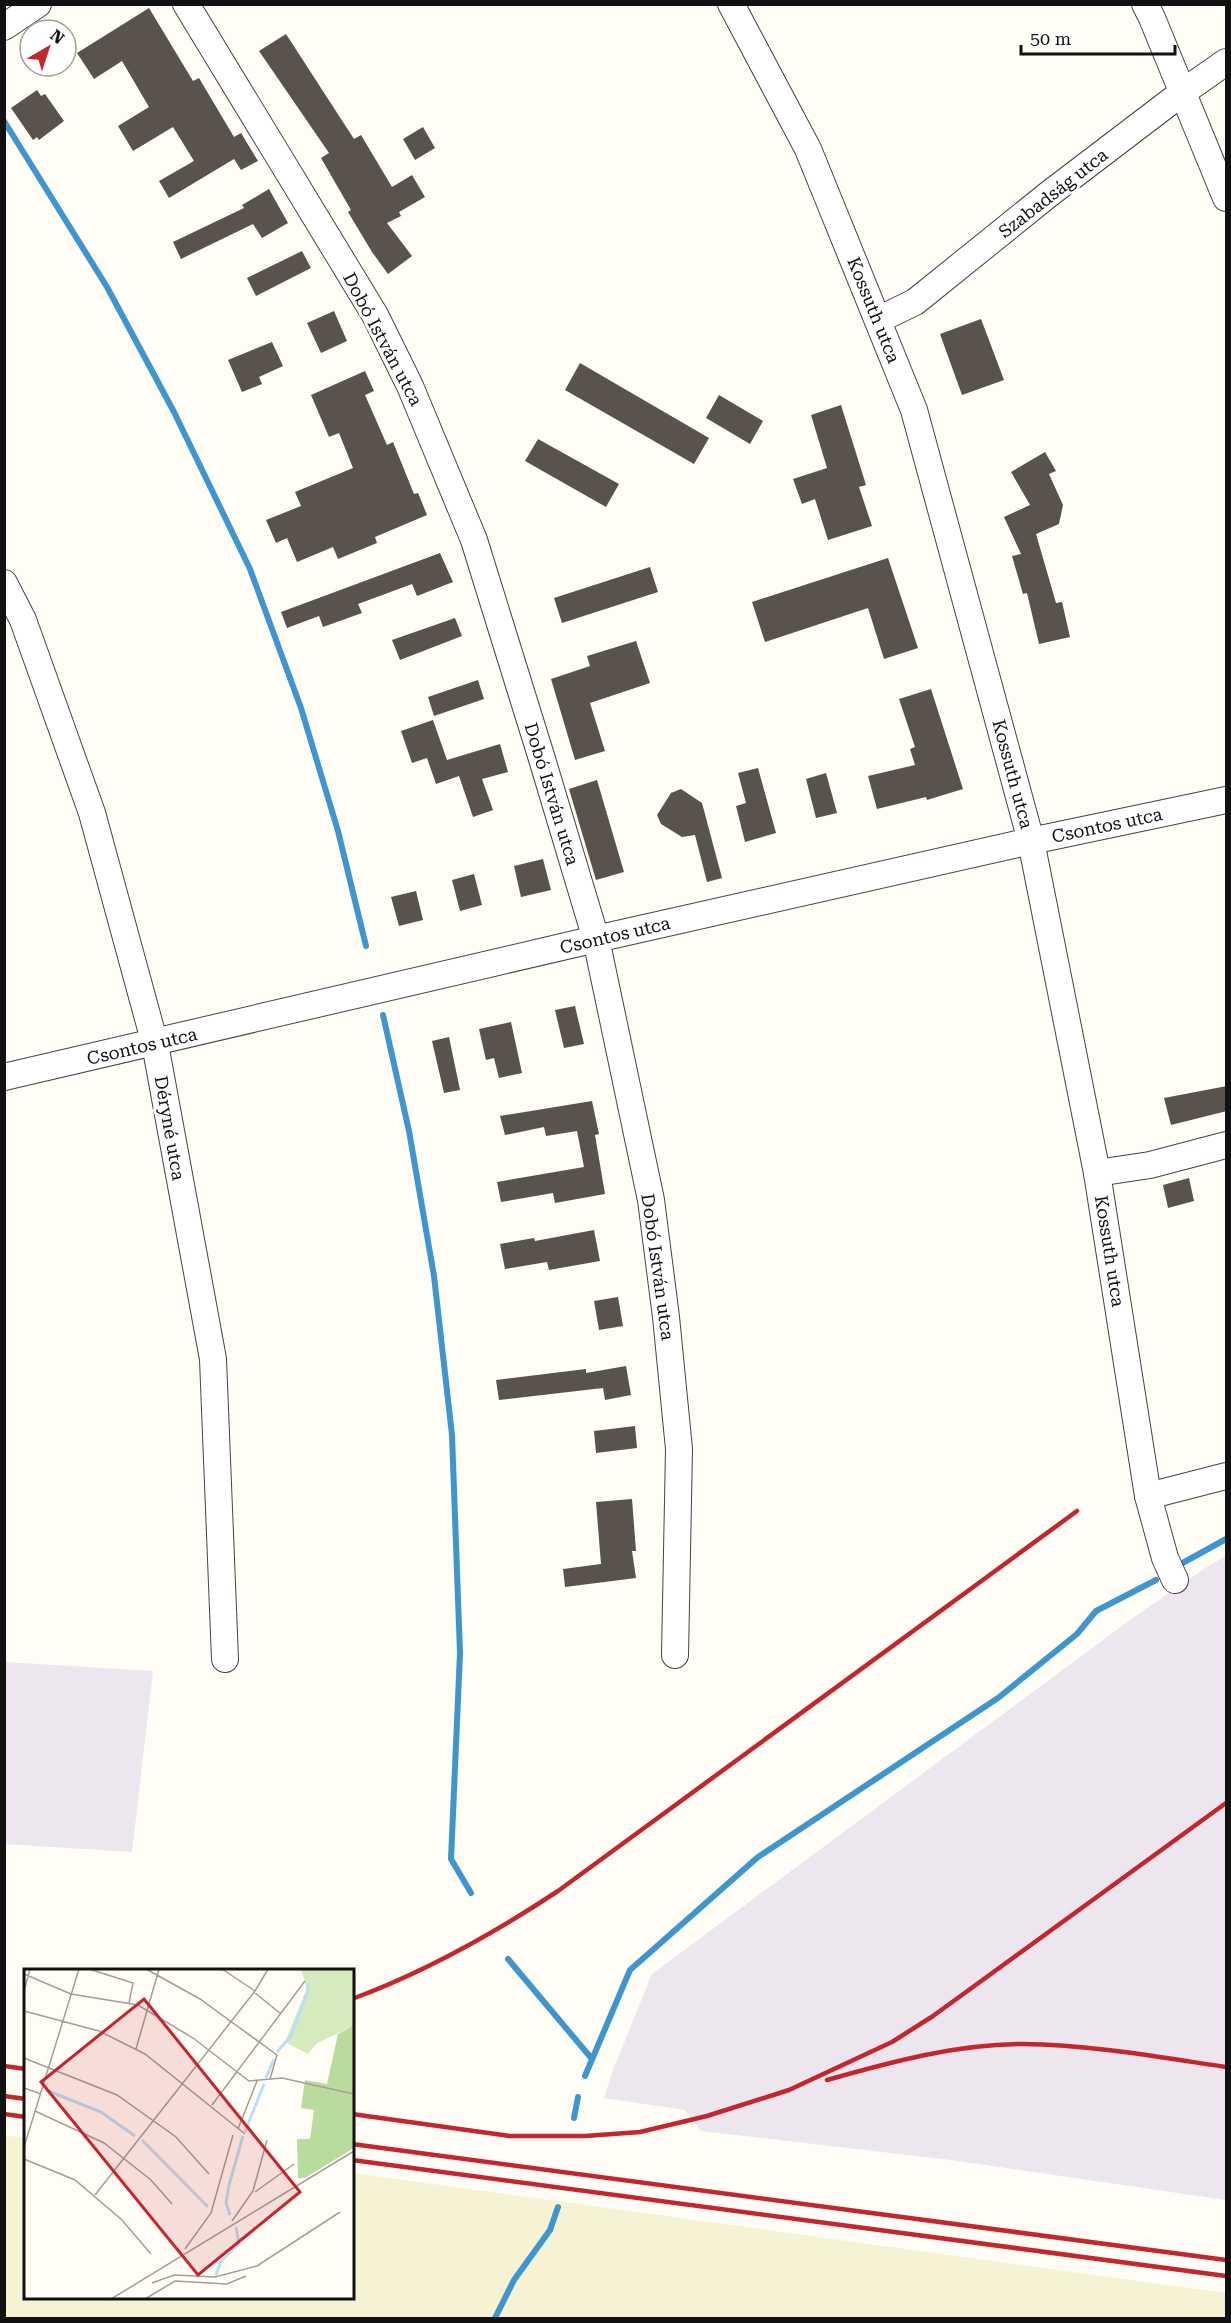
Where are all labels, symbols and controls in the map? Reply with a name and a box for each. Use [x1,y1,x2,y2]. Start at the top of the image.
north arrow [18,18,78,78]
scale bar [1021,18,1176,56]
text: N [46,25,68,48]
text: 50 m [1030,28,1071,49]
street label: Szabadság utca [994,144,1112,242]
street label: Kossuth utca [843,254,905,366]
street label: Dobó István utca [339,269,427,409]
street label: Kossuth utca [988,717,1038,831]
street label: Dobó István utca [520,720,584,868]
street label: Csontos utca [1050,803,1164,847]
street label: Csontos utca [558,912,672,958]
street label: Csontos utca [85,1023,199,1069]
street label: Déryné utca [150,1074,190,1182]
street label: Dobó István utca [637,1192,679,1342]
street label: Kossuth utca [1091,1194,1129,1308]
inset map [24,1969,354,2299]

